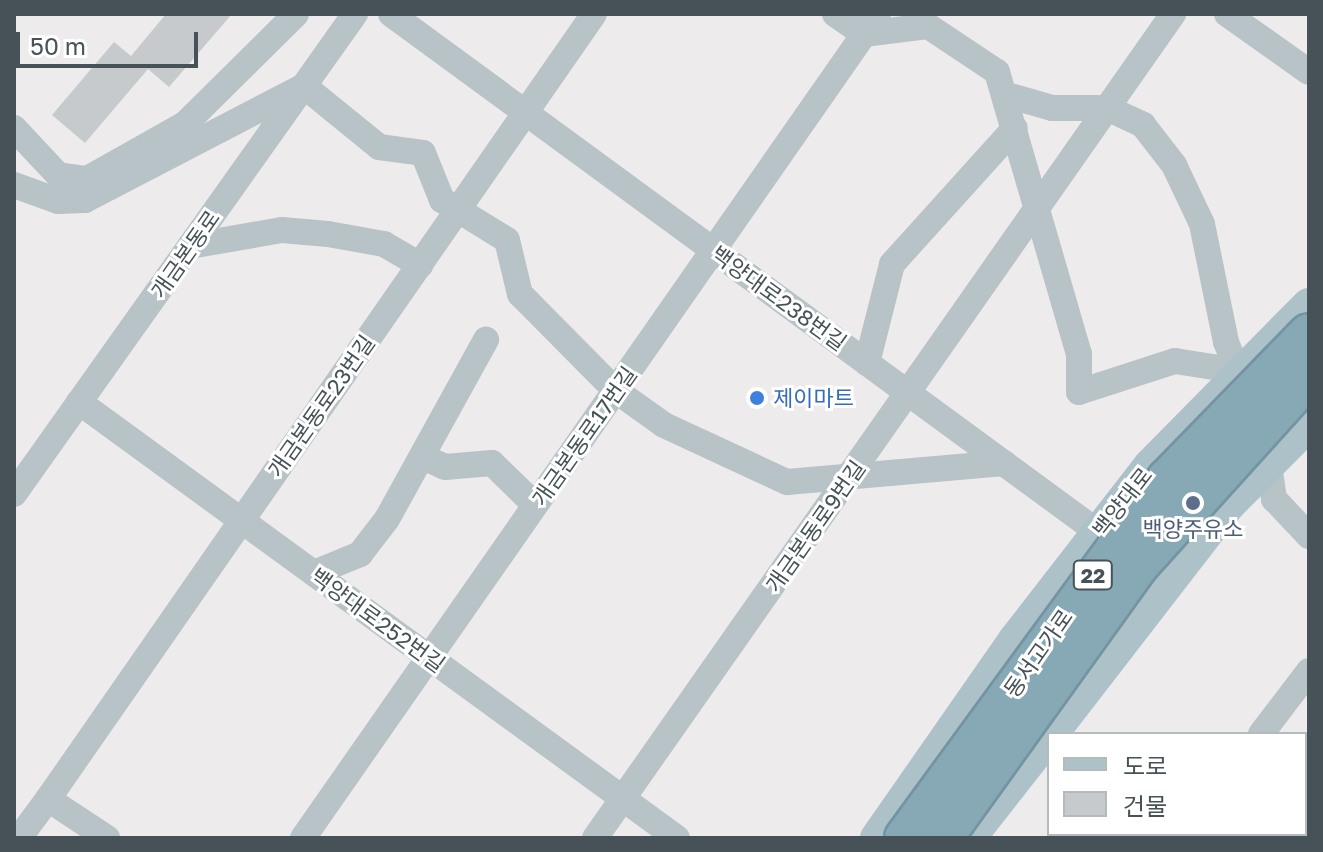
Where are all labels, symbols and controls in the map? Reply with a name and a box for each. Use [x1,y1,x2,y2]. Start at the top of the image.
scale bar [20,16,202,66]
text: 50 m [30,31,86,60]
street label: 개금본동로 [145,205,225,303]
street label: 백양대로238번길 [706,240,852,356]
street label: 개금본동로23번길 [262,330,380,482]
street label: 개금본동로17번길 [526,361,642,511]
place label: 제이마트 [773,385,854,411]
marker: 제이마트 [748,389,766,407]
street label: 개금본동로9번길 [760,455,870,597]
street label: 백양대로 [1087,462,1157,542]
marker: 백양주유소 [1184,494,1202,512]
place label: 백양주유소 [1142,516,1244,542]
road number: 22 [1071,559,1115,591]
street label: 백양대로252번길 [306,562,450,678]
street label: 동서고가로 [998,604,1078,702]
legend [1047,732,1307,836]
text: 도로 [1123,751,1167,780]
text: 건물 [1123,791,1167,820]

